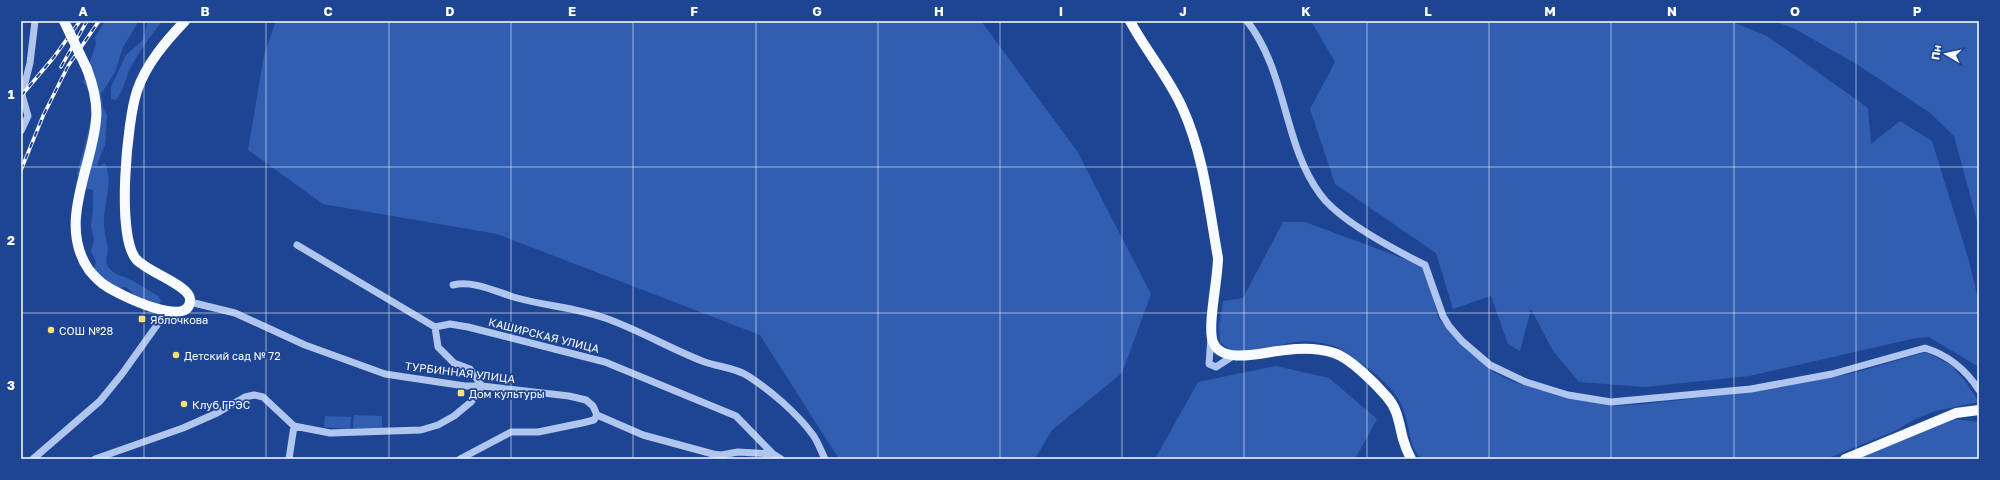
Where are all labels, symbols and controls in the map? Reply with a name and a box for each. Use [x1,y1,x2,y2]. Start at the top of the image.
text: A [78,3,88,19]
text: B [200,3,210,19]
text: C [323,3,333,19]
text: D [445,3,455,19]
text: E [568,3,576,19]
text: F [690,3,698,19]
text: G [812,3,822,19]
text: H [934,3,944,19]
text: I [1059,3,1063,19]
text: J [1179,3,1187,19]
text: K [1301,3,1311,19]
text: L [1424,3,1432,19]
text: M [1544,3,1556,19]
text: N [1667,3,1677,19]
text: O [1790,3,1800,19]
text: P [1913,3,1922,19]
north arrow [1926,34,1966,74]
text: Пн [1928,44,1943,61]
text: 1 [8,86,15,102]
text: 2 [7,232,15,248]
place label: Яблочкова [150,313,208,326]
marker: Яблочкова [137,314,147,324]
street label: КАШИРСКАЯ УЛИЦА [487,315,601,355]
place label: СОШ №28 [59,324,113,337]
marker: СОШ №28 [46,325,56,335]
place label: Детский сад № 72 [184,349,281,362]
marker: Детский сад № 72 [171,350,181,360]
street label: ТУРБИННАЯ УЛИЦА [404,359,516,385]
text: 3 [7,377,15,393]
place label: Дом культуры [469,387,545,400]
marker: Дом культуры [456,388,466,398]
place label: Клуб ГРЭС [192,398,250,411]
marker: Клуб ГРЭС [179,399,189,409]

